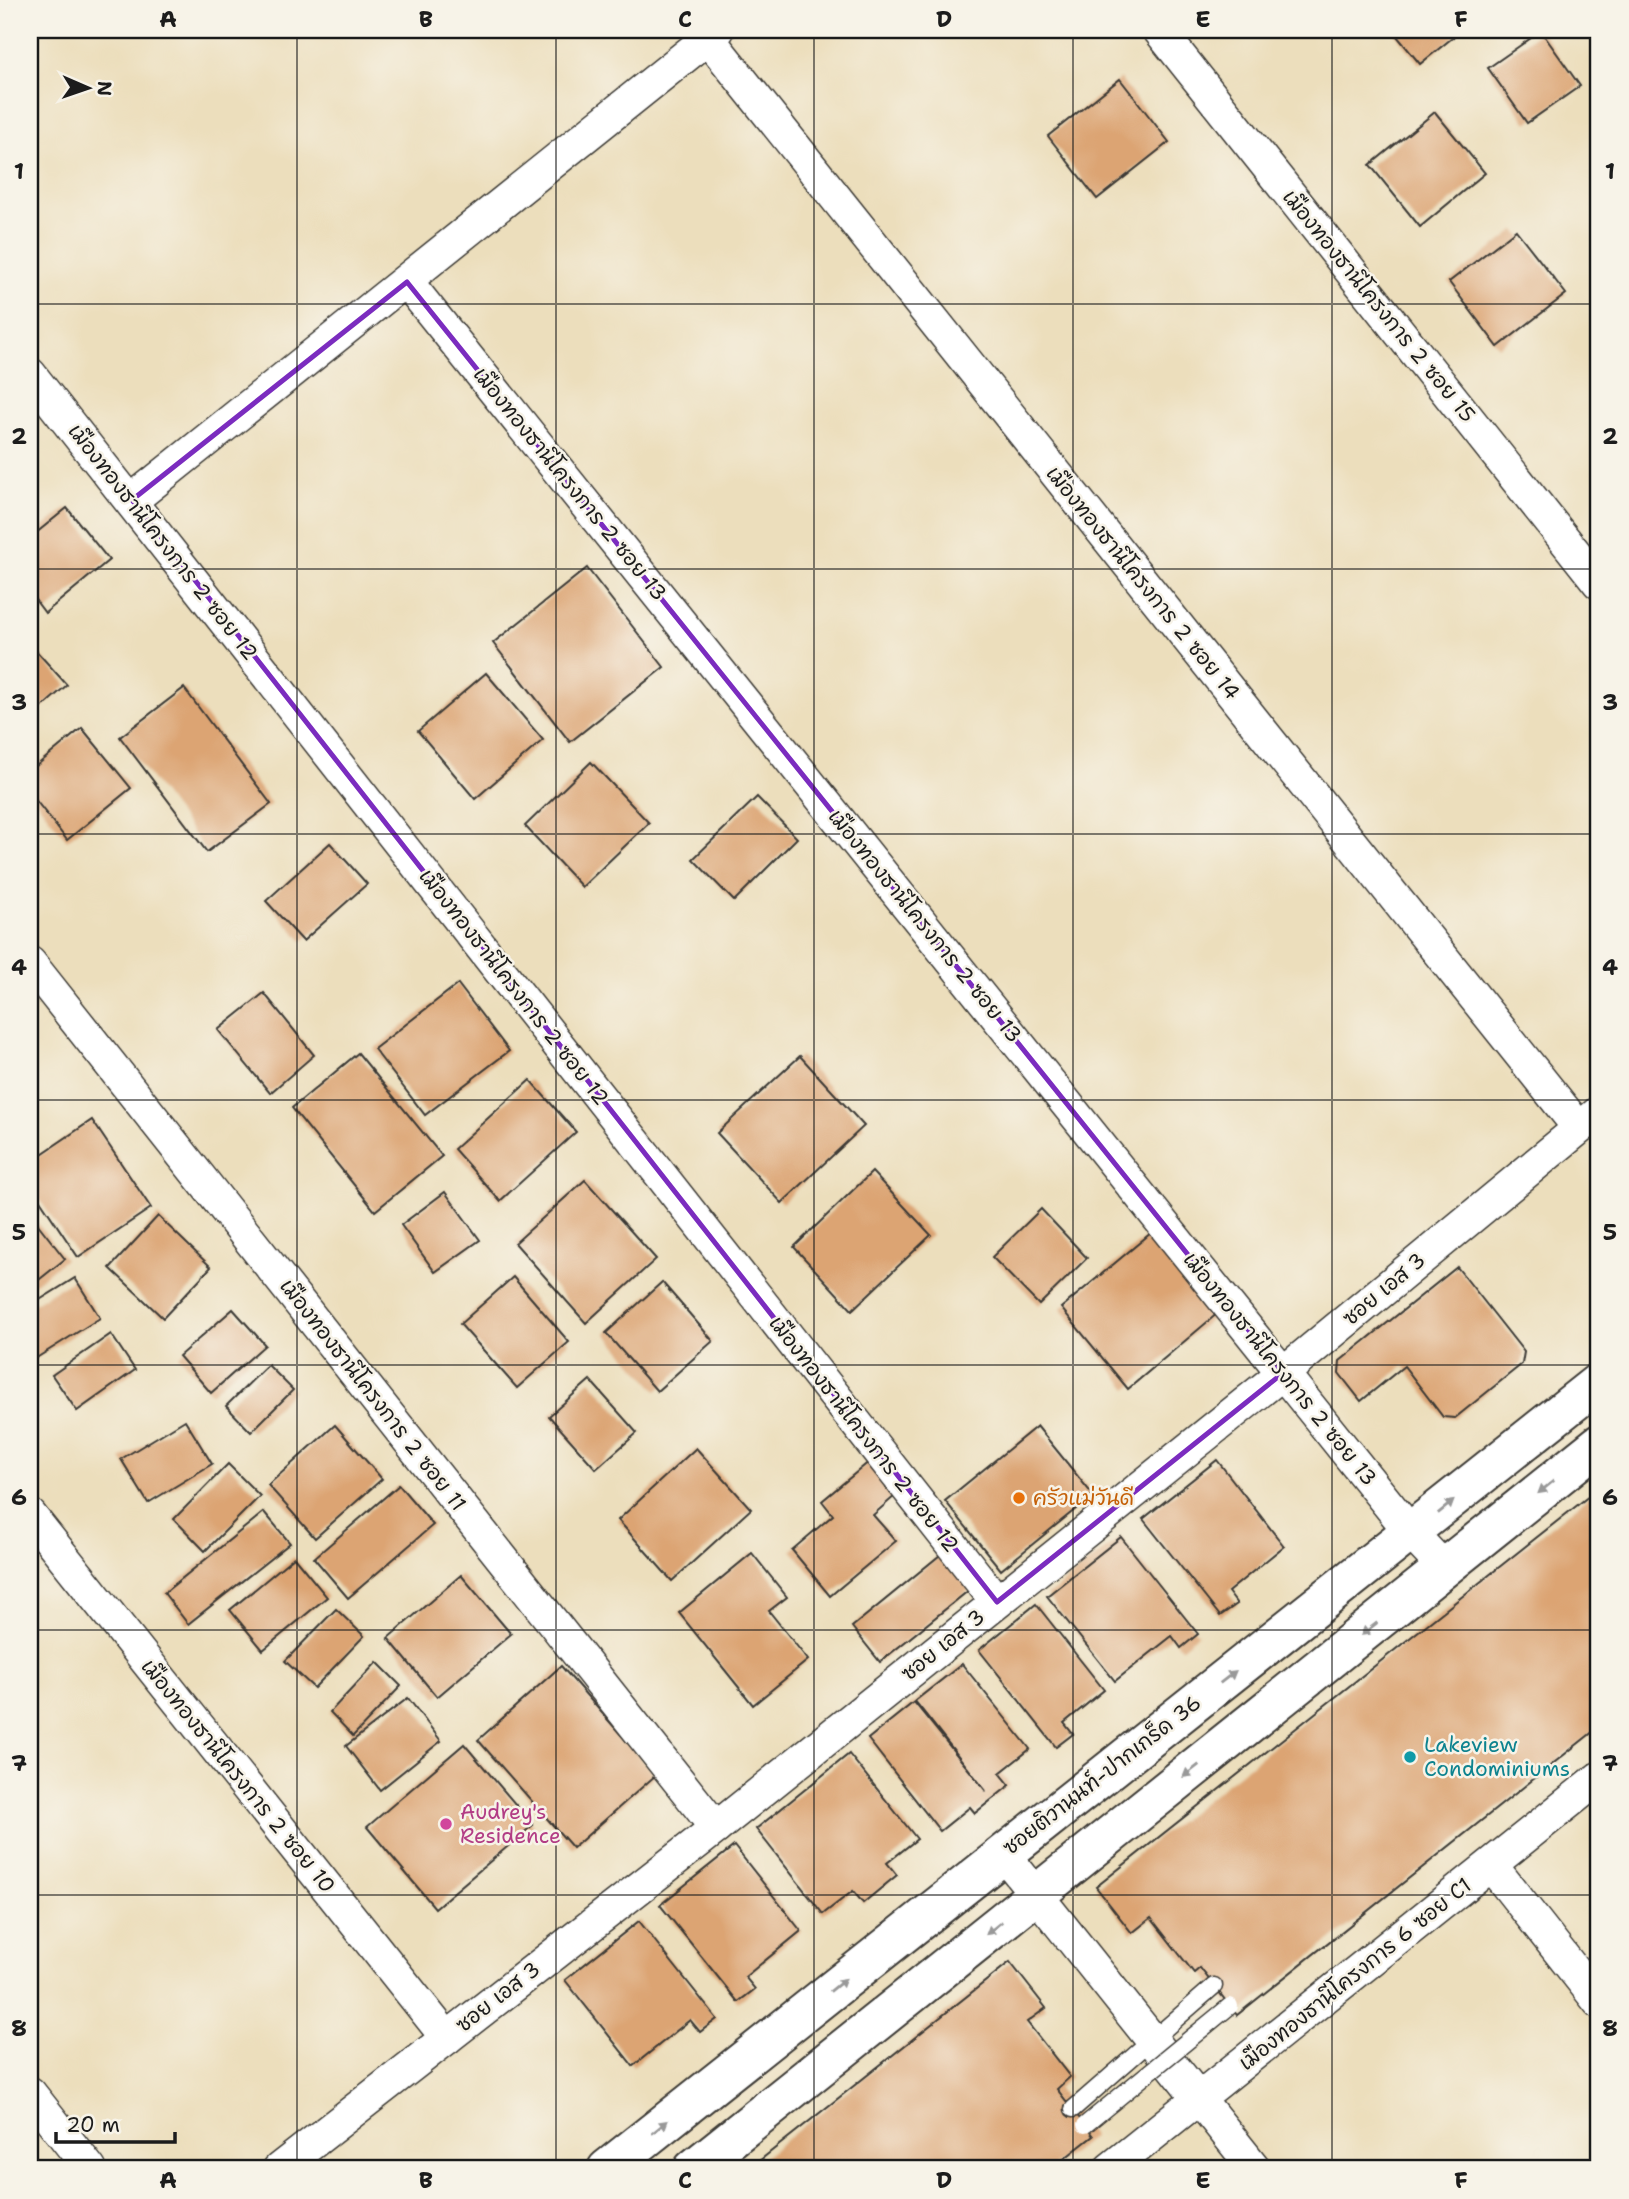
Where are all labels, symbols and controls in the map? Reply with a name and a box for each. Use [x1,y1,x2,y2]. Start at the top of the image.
text: A [159,4,177,34]
text: B [419,4,433,34]
text: C [678,4,692,34]
text: D [936,4,952,34]
text: E [1195,4,1211,34]
text: F [1454,4,1468,34]
north arrow [52,52,122,122]
text: N [92,81,117,97]
text: 1 [14,156,24,186]
text: 1 [1605,156,1615,186]
street label: เมืองทองธานีโครงการ 2 ซอย 15 [1276,184,1482,428]
street label: เมืองทองธานีโครงการ 2 ซอย 13 [467,361,673,607]
street label: เมืองทองธานีโครงการ 2 ซอย 12 [62,418,264,666]
text: 2 [11,421,27,451]
text: 2 [1602,421,1618,451]
street label: เมืองทองธานีโครงการ 2 ซอย 14 [1040,460,1246,706]
text: 3 [11,687,27,717]
text: 3 [1602,687,1618,717]
street label: เมืองทองธานีโครงการ 2 ซอย 13 [822,803,1028,1049]
street label: เมืองทองธานีโครงการ 2 ซอย 12 [413,863,615,1111]
text: 4 [11,952,27,982]
text: 4 [1602,952,1618,982]
text: 5 [12,1217,26,1247]
text: 5 [1603,1217,1617,1247]
street label: เมืองทองธานีโครงการ 2 ซอย 13 [1177,1246,1383,1492]
street label: ซอย เอส 3 [1337,1246,1431,1332]
street label: เมืองทองธานีโครงการ 2 ซอย 11 [274,1273,472,1517]
street label: เมืองทองธานีโครงการ 2 ซอย 12 [763,1310,965,1558]
one-way arrow [1538,1479,1556,1494]
text: 6 [11,1482,27,1512]
text: 6 [1602,1482,1618,1512]
place label: ครัวแม่วันดี [1033,1484,1134,1512]
marker: ครัวแม่วันดี [1011,1490,1027,1506]
one-way arrow [1436,1499,1454,1514]
street label: ซอย เอส 3 [895,1603,991,1687]
one-way arrow [1361,1622,1379,1637]
street label: เมืองทองธานีโครงการ 2 ซอย 10 [135,1653,341,1899]
one-way arrow [1219,1671,1237,1685]
street label: ซอยติวานนท์-ปากเกร็ด 36 [997,1689,1207,1861]
place label: Lakeview Condominiums [1424,1731,1570,1783]
text: 7 [11,1748,27,1778]
text: 7 [1602,1748,1618,1778]
marker: Lakeview Condominiums [1402,1749,1418,1765]
one-way arrow [1182,1763,1200,1778]
place label: Audrey's Residence [460,1798,561,1850]
marker: Audrey's Residence [438,1816,454,1832]
street label: เมืองทองธานีโครงการ 6 ซอย C1 [1233,1871,1477,2077]
one-way arrow [985,1920,1002,1935]
street label: ซอย เอส 3 [450,1955,546,2039]
one-way arrow [828,1977,846,1992]
text: 8 [11,2013,27,2043]
text: 8 [1602,2013,1618,2043]
scale bar [56,2101,175,2145]
text: 20 m [66,2111,120,2139]
one-way arrow [650,2119,668,2134]
text: A [159,2165,177,2195]
text: B [419,2165,433,2195]
text: C [678,2165,692,2195]
text: D [936,2165,952,2195]
text: E [1195,2165,1211,2195]
text: F [1454,2165,1468,2195]

